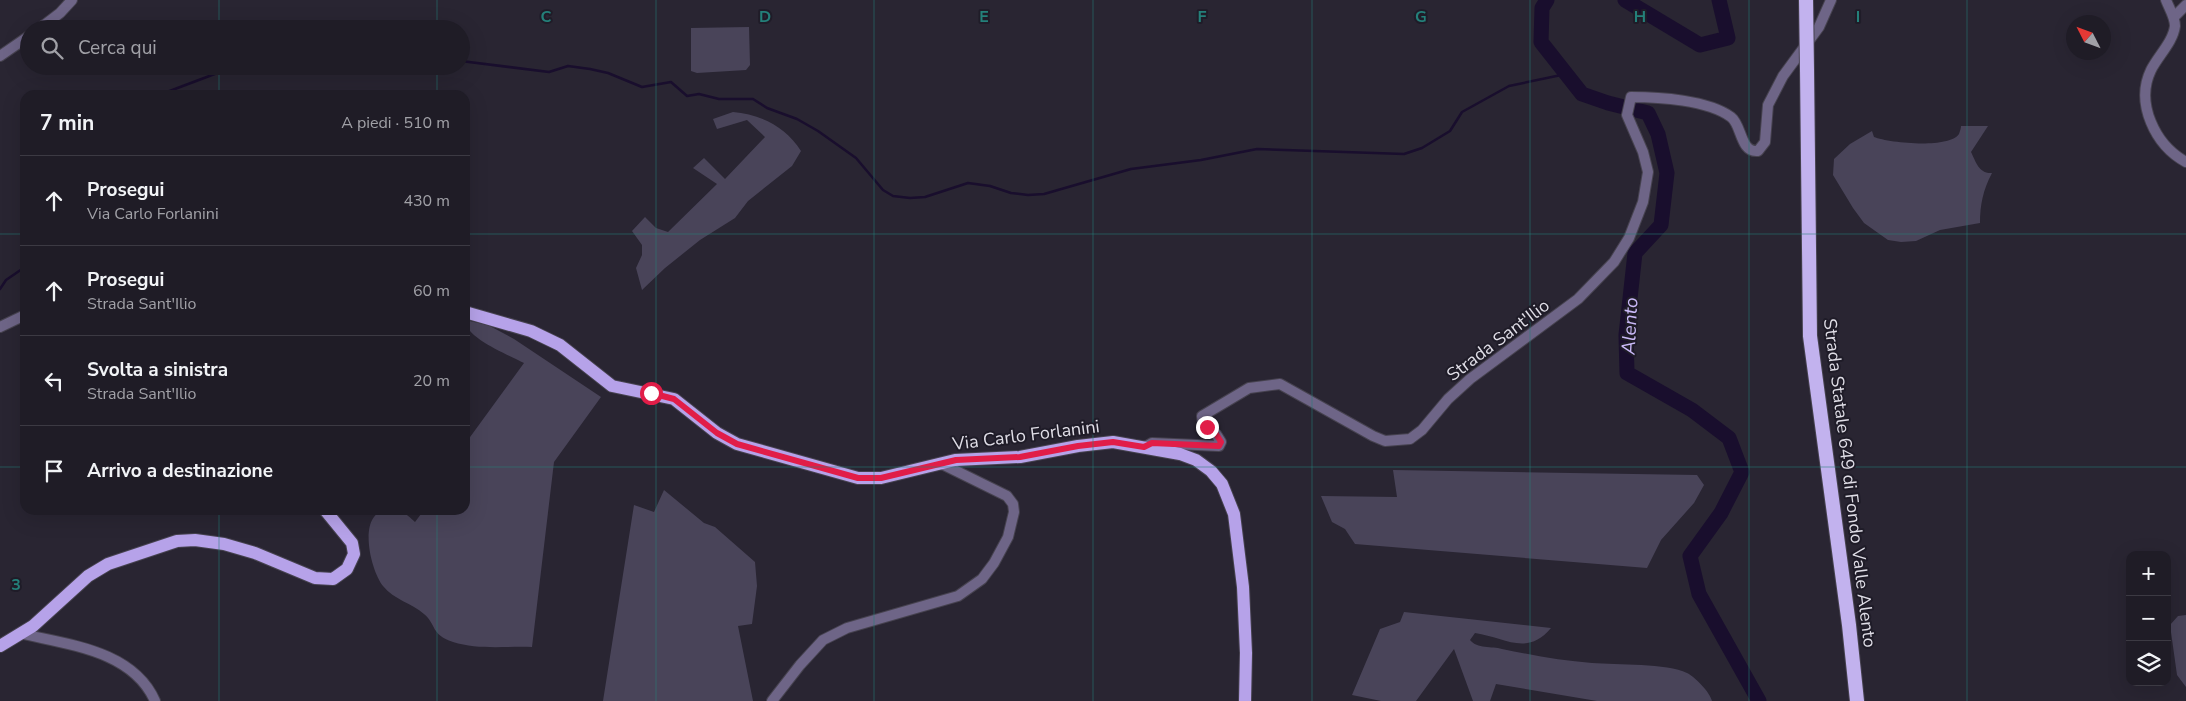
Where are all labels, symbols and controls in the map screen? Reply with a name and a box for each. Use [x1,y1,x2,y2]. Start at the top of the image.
text: C [541,6,552,28]
text: D [759,6,771,28]
text: E [979,6,989,28]
text: F [1198,6,1207,28]
text: G [1415,6,1427,28]
text: H [1634,6,1646,28]
text: I [1856,6,1860,28]
north arrow [2066,15,2111,60]
search box [20,20,470,75]
icon: search [38,34,66,62]
text: Cerca qui [78,35,157,61]
text: 7 min [40,109,94,137]
text: A piedi · 510 m [341,112,450,134]
text: Prosegui [87,177,164,203]
icon: ahead [40,187,68,215]
text: 430 m [403,190,450,212]
text: Via Carlo Forlanini [87,203,219,225]
text: Prosegui [87,267,164,293]
icon: ahead [40,277,68,305]
text: 60 m [413,280,450,302]
text: Strada Sant'Ilio [87,293,196,315]
street label: Strada Sant'Ilio [1442,293,1554,387]
water label: Alento [1615,297,1644,356]
street label: Strada Statale 649 di Fondo Valle Alento [1818,317,1882,649]
text: Svolta a sinistra [87,357,228,383]
icon: left [40,367,68,395]
text: 20 m [413,370,450,392]
route start [640,382,663,405]
text: Strada Sant'Ilio [87,383,196,405]
street label: Via Carlo Forlanini [950,414,1101,456]
route end [1196,416,1219,439]
icon: arrive [40,457,68,485]
text: Arrivo a destinazione [87,458,273,484]
map controls [2126,551,2171,686]
button: + [2126,551,2171,596]
text: 3 [11,574,21,596]
button: − [2126,596,2171,641]
button: layers [2126,641,2171,686]

